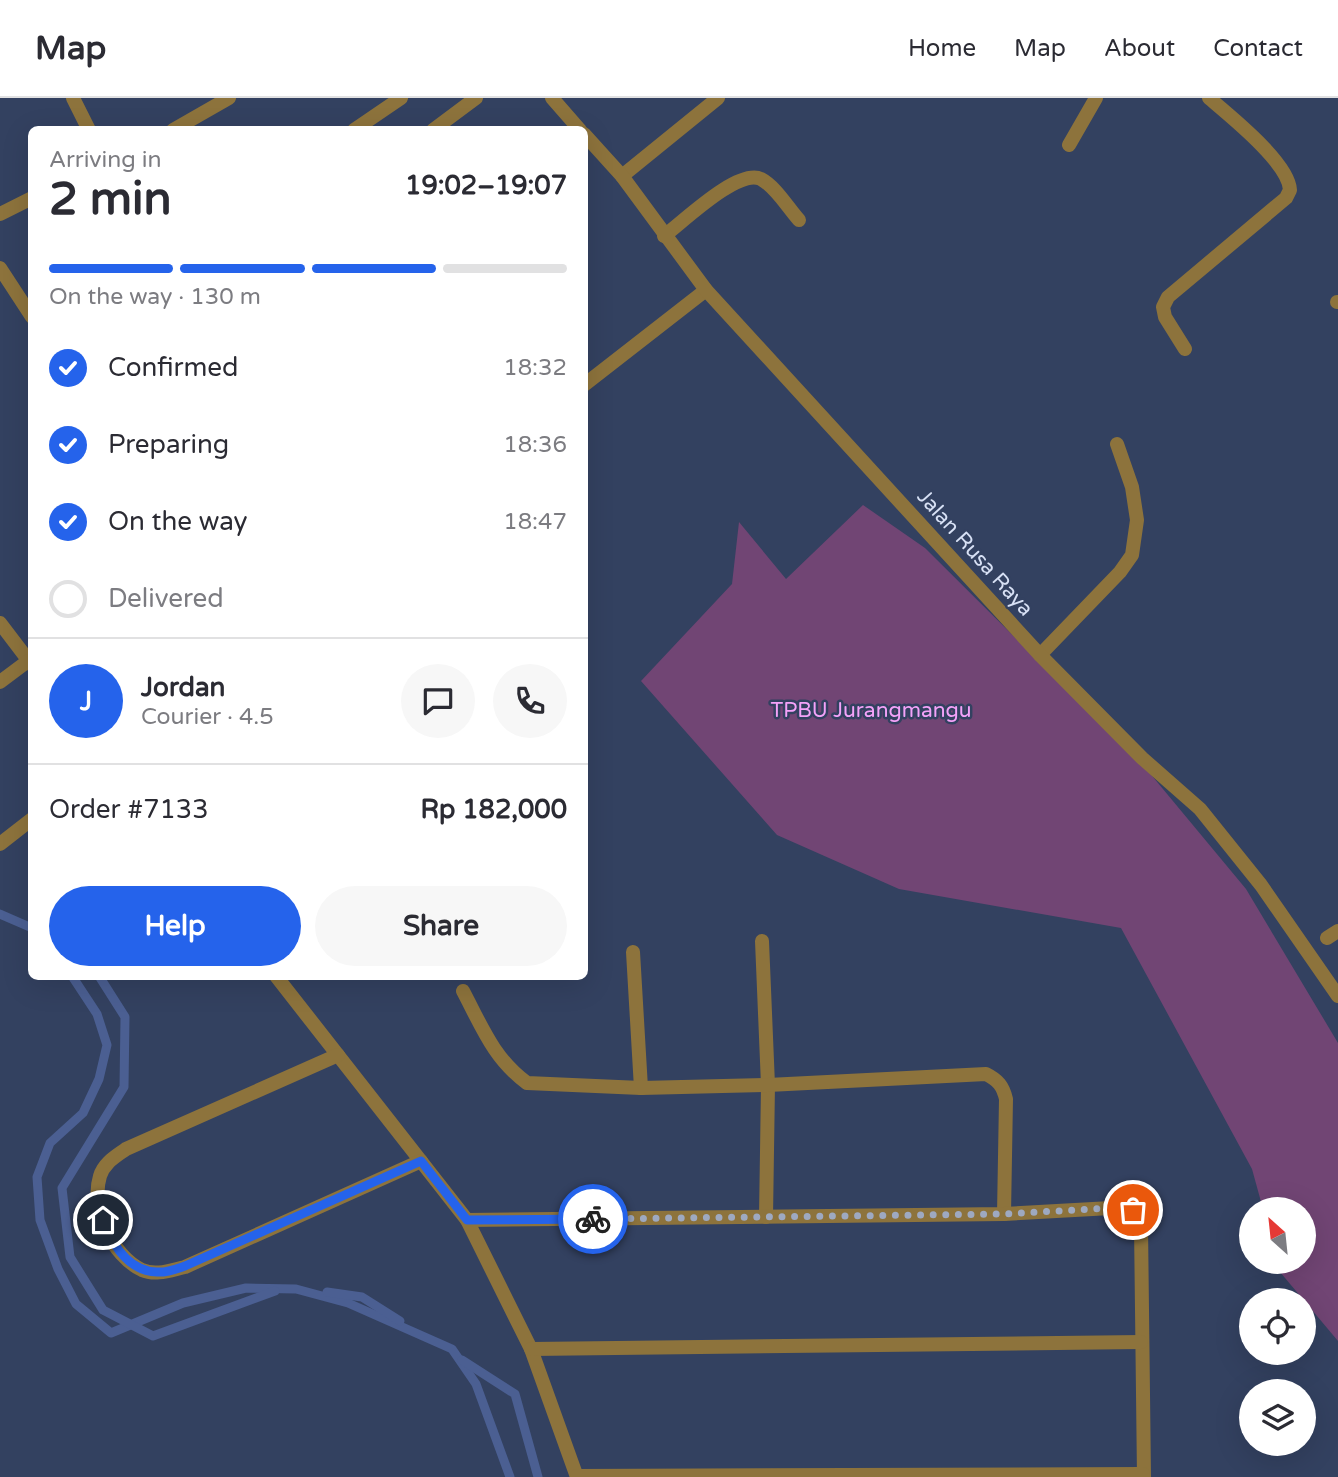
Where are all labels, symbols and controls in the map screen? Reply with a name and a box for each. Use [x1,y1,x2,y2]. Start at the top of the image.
text: Map [35,29,106,68]
text: Home [908,34,976,63]
text: Map [1014,34,1066,63]
text: About [1104,34,1175,63]
text: Contact [1213,34,1303,63]
text: Arriving in [49,146,162,174]
text: 19:02–19:07 [405,170,567,201]
text: 2 min [49,172,172,227]
text: On the way · 130 m [49,283,261,311]
icon: check [49,349,87,387]
text: Confirmed [108,352,238,383]
text: 18:32 [503,354,567,382]
icon: check [49,426,87,464]
text: Preparing [108,429,229,460]
text: 18:36 [503,431,567,459]
street label: Jalan Rusa Raya [912,485,1038,621]
icon: check [49,503,87,541]
text: On the way [108,506,248,537]
text: 18:47 [503,508,567,536]
text: Delivered [108,583,224,614]
button: chat [401,664,475,738]
button: phone [493,664,567,738]
text: Jordan [141,672,225,703]
text: J [80,686,92,717]
park label: TPBU Jurangmangu [770,698,972,723]
text: Courier · 4.5 [141,703,274,731]
text: Order #7133 [49,794,209,825]
text: Rp 182,000 [421,794,567,825]
button: Help [49,886,301,966]
button: Share [315,886,567,966]
pin [1103,1180,1163,1240]
courier [558,1184,628,1254]
pin [73,1190,133,1250]
icon: bag [1114,1191,1152,1229]
north arrow [1239,1197,1316,1274]
map controls [1239,1197,1316,1456]
icon: bike [574,1200,612,1238]
icon: home [84,1201,122,1239]
button: locate [1239,1288,1316,1365]
button: layers [1239,1379,1316,1456]

